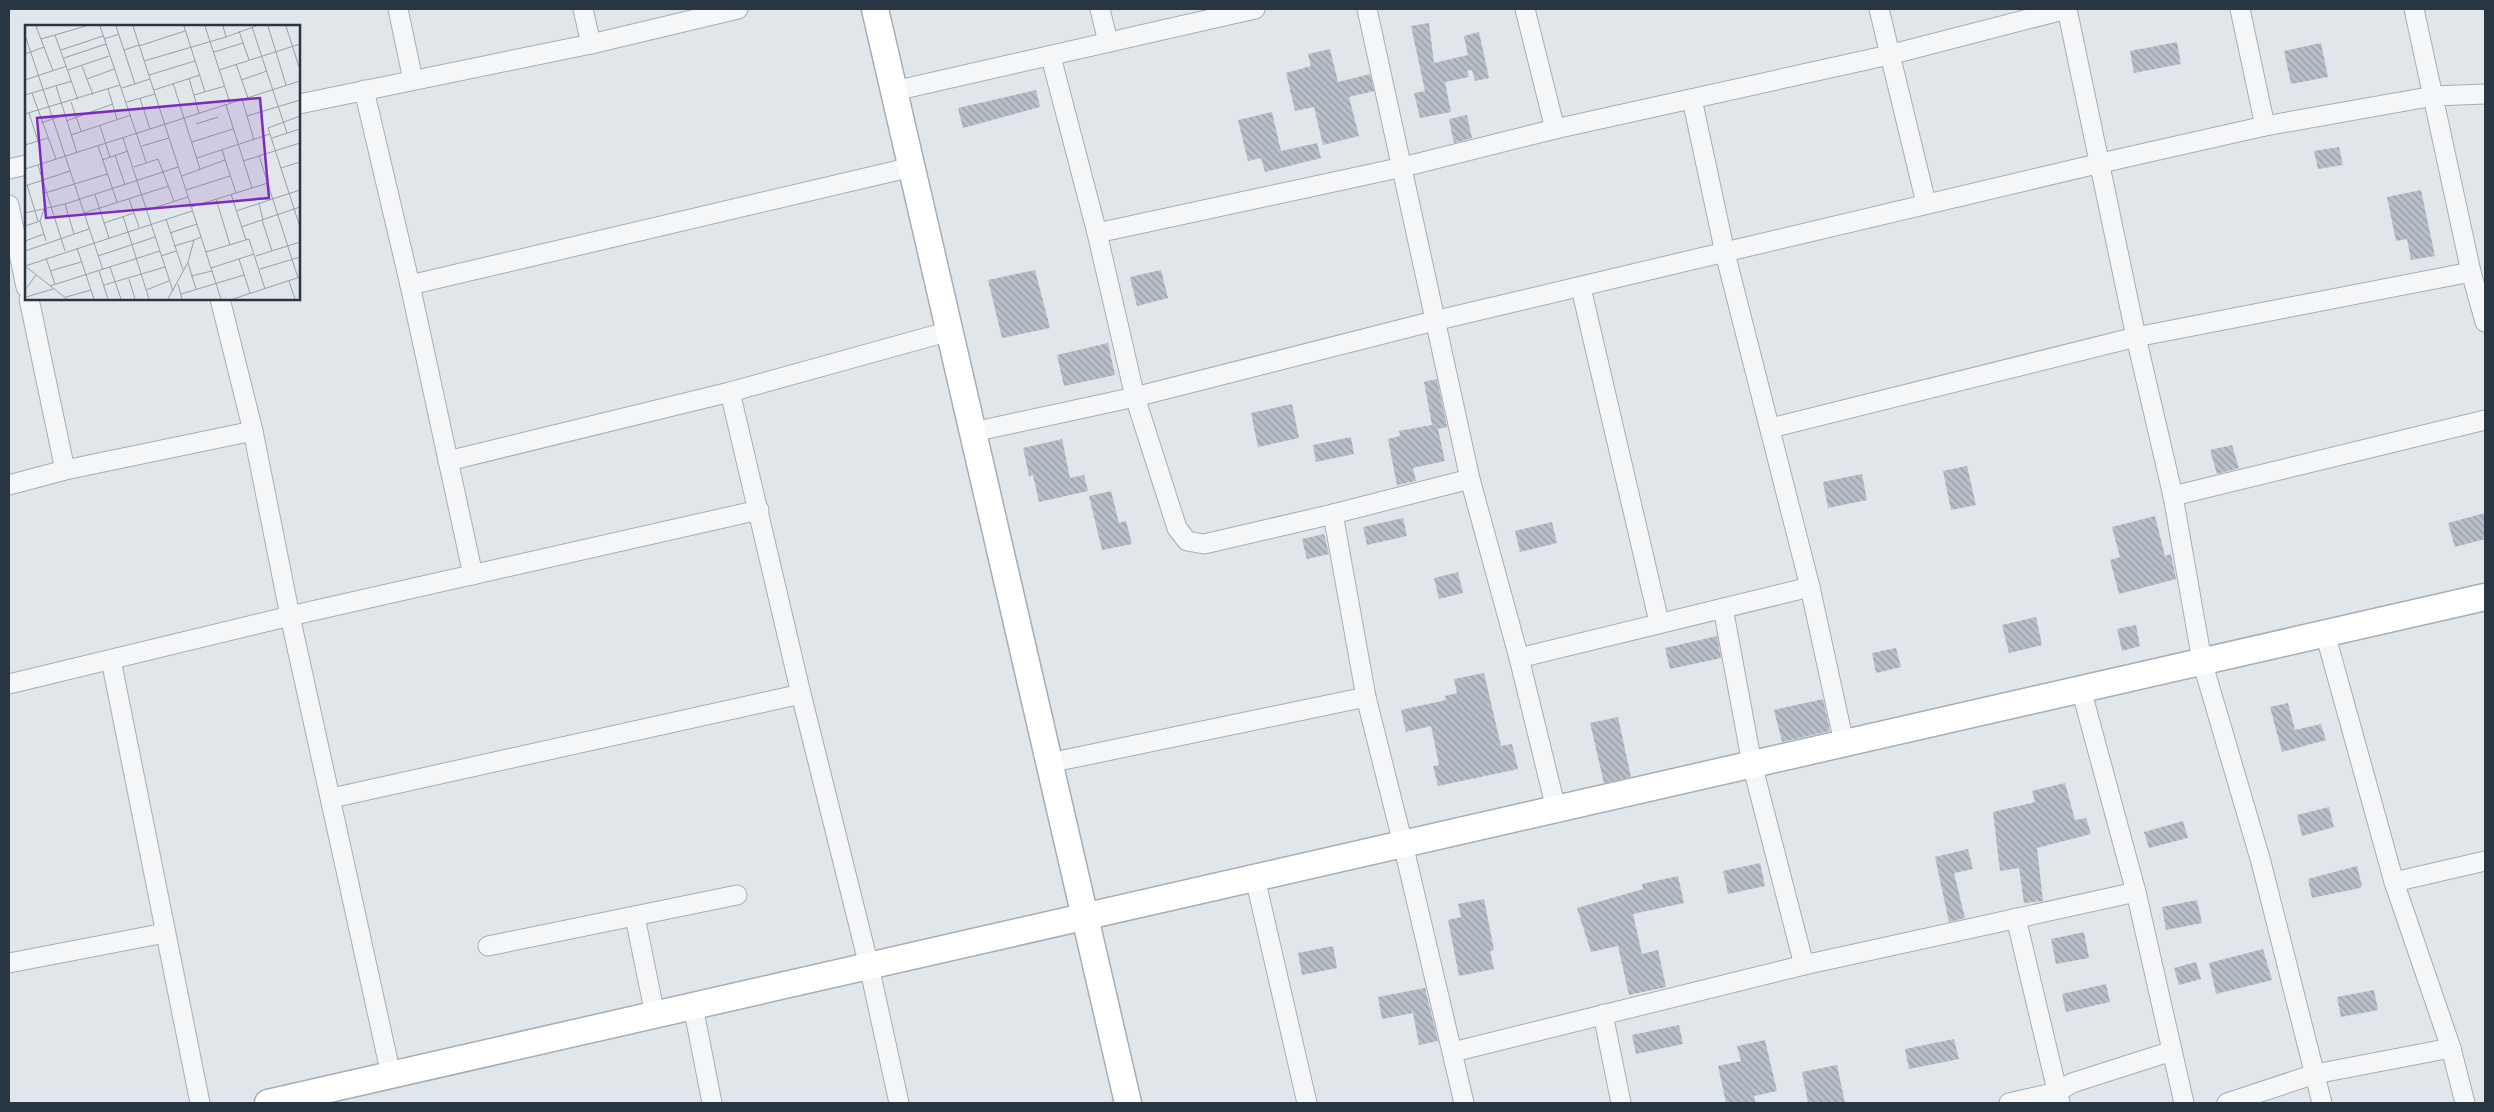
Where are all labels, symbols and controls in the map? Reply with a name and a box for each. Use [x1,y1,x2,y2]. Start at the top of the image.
inset map [25,25,300,300]

